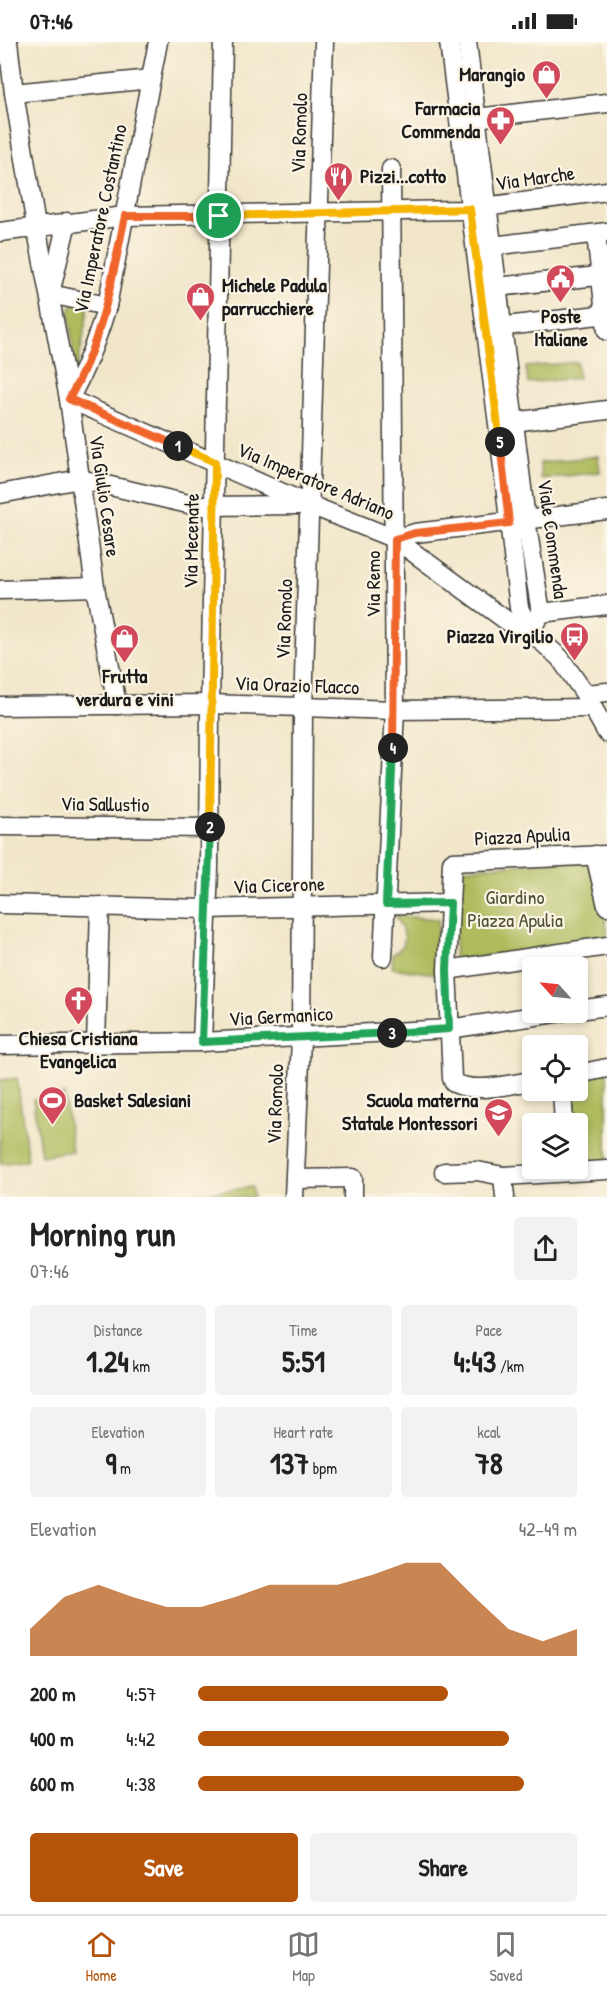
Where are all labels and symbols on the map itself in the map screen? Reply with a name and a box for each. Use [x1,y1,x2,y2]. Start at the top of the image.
shop icon: Marangio [530,58,562,100]
place label: Marangio [459,60,525,88]
street label: Via Romolo [284,92,313,174]
place label: Farmacia Commenda [401,94,480,144]
pharmacy icon: Farmacia Commenda [485,104,517,146]
street label: Via Imperatore Costantino [66,122,133,316]
street label: Via Marche [494,159,576,196]
restaurant icon: Pizzi...cotto [323,160,355,202]
place label: Pizzi...cotto [360,162,446,189]
pin [193,190,244,241]
public building icon: Poste Italiane [545,262,577,304]
place label: Michele Padula parrucchiere [222,271,327,322]
shop icon: Michele Padula parrucchiere [185,280,217,322]
place label: Poste Italiane [534,302,588,352]
pin: 5 [485,427,515,457]
pin: 1 [163,431,193,461]
street label: Via Giulio Cesare [84,433,127,559]
street label: Via Imperatore Adriano [233,435,399,526]
street label: Viale Commenda [532,477,575,601]
street label: Via Mecenate [176,493,205,589]
street label: Via Remo [359,551,386,617]
street label: Via Romolo [269,578,298,660]
bus stop icon: Piazza Virgilio [558,620,590,662]
shop icon: Frutta verdura e vini [109,622,141,664]
place label: Piazza Virgilio [447,622,553,650]
place label: Frutta verdura e vini [76,662,174,712]
street label: Via Orazio Flacco [234,669,360,700]
pin: 4 [378,733,408,763]
street label: Via Sallustio [60,789,150,818]
pin: 2 [195,812,225,842]
street label: Piazza Apulia [474,820,571,851]
street label: Via Cicerone [232,869,325,900]
park label: Giardino Piazza Apulia [467,883,563,933]
north arrow [522,957,588,1023]
church icon: Chiesa Cristiana Evangelica [62,984,94,1026]
street label: Via Germanico [228,999,334,1032]
pin: 3 [377,1018,407,1048]
place label: Chiesa Cristiana Evangelica [19,1024,138,1075]
street label: Via Romolo [260,1063,289,1145]
sports icon: Basket Salesiani [37,1084,69,1126]
place label: Basket Salesiani [74,1086,191,1113]
place label: Scuola materna Statale Montessori [342,1086,478,1136]
school or university icon: Scuola materna Statale Montessori [483,1096,515,1138]

